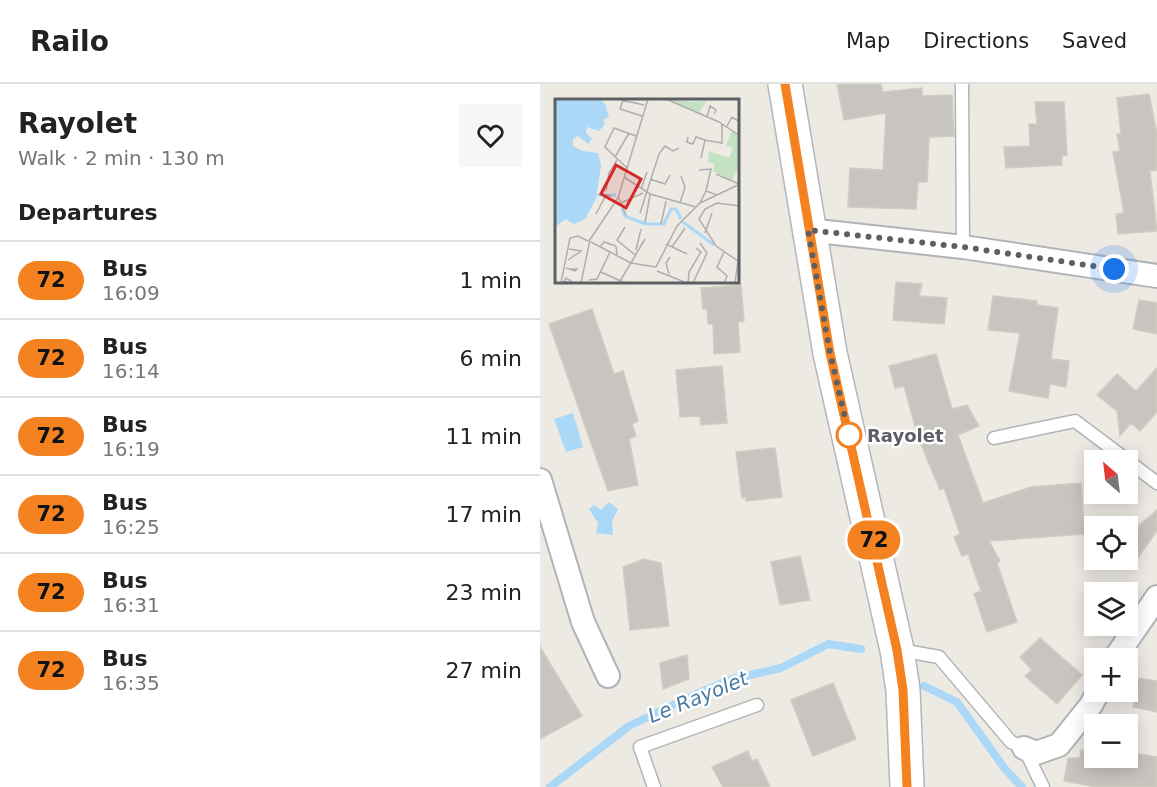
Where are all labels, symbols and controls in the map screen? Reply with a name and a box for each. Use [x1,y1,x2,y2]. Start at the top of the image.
text: Railo [30,25,109,58]
text: Map [846,29,890,53]
text: Directions [923,29,1029,53]
text: Saved [1062,29,1127,53]
inset map [555,99,740,284]
button: heart [459,104,522,167]
text: Rayolet [18,107,137,140]
text: Walk · 2 min · 130 m [18,146,225,170]
text: Departures [18,200,158,225]
your location [1099,254,1129,284]
text: Bus [102,256,148,281]
text: 72 [36,268,66,292]
text: 1 min [460,268,522,293]
text: 16:09 [102,281,160,305]
text: Bus [102,334,148,359]
text: 72 [36,346,66,370]
text: 6 min [460,346,522,371]
text: 16:14 [102,359,160,383]
text: Bus [102,412,148,437]
marker: Rayolet [836,422,862,448]
text: 72 [36,424,66,448]
text: 11 min [446,424,522,449]
place label: Rayolet [867,425,944,446]
text: 16:19 [102,437,160,461]
north arrow [1084,450,1138,504]
map controls [1084,450,1138,768]
text: Bus [102,490,148,515]
text: 72 [36,502,66,526]
text: 17 min [446,502,522,527]
text: 16:25 [102,515,160,539]
button: locate [1084,516,1138,570]
line badge: 72 [847,520,901,560]
text: 72 [859,528,889,552]
text: Bus [102,568,148,593]
text: 72 [36,580,66,604]
text: 23 min [446,580,522,605]
button: layers [1084,582,1138,636]
text: 16:31 [102,593,160,617]
text: Bus [102,646,148,671]
button: + [1084,648,1138,702]
text: 72 [36,658,66,682]
text: 27 min [446,658,522,683]
water label: Le Rayolet [644,666,753,728]
text: 16:35 [102,671,160,695]
button: − [1084,714,1138,768]

